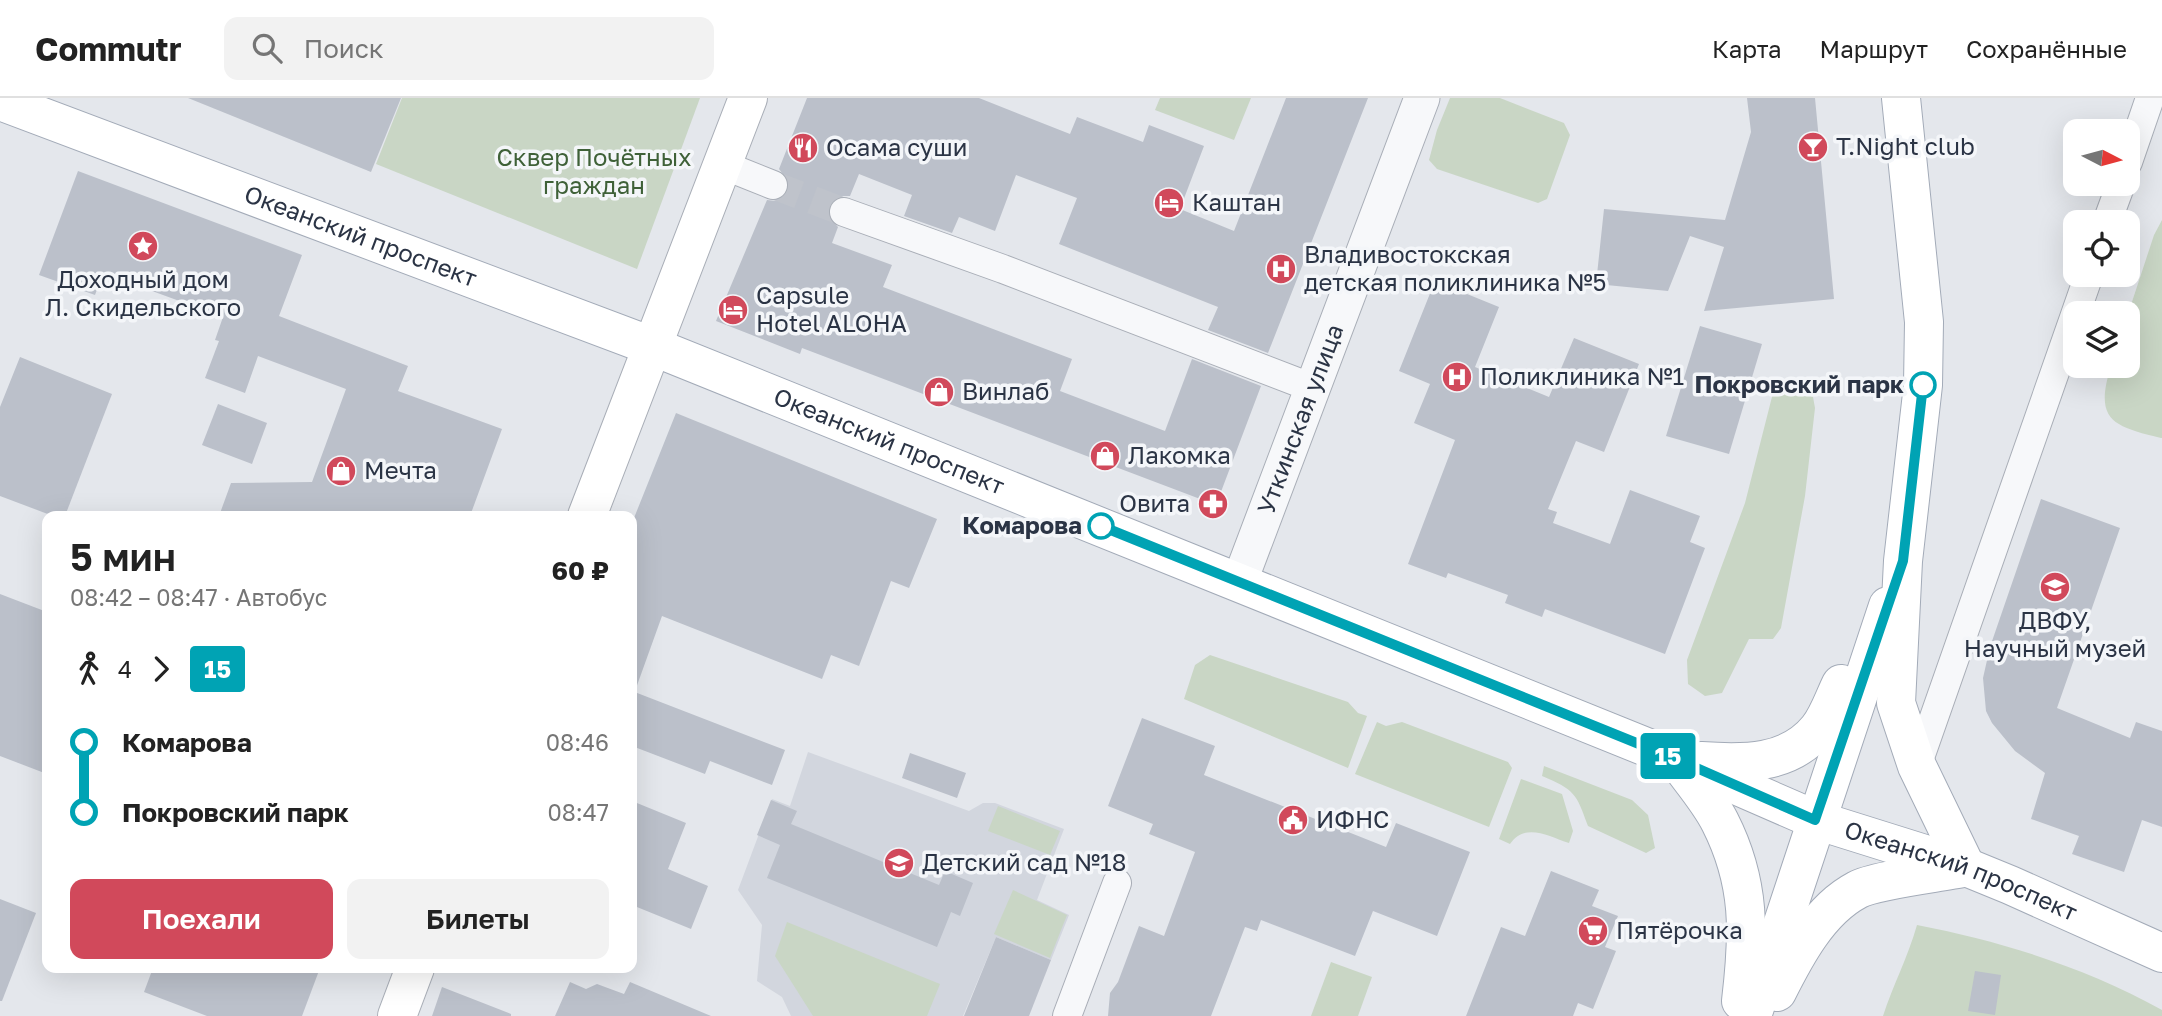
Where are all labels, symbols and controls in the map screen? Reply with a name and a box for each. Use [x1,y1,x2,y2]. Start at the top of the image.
search box [224,17,714,80]
text: Commutr [35,29,182,68]
icon: search [248,29,286,67]
text: Поиск [304,33,384,64]
text: Карта [1712,34,1782,63]
text: Маршрут [1820,34,1928,63]
text: Сохранённые [1966,34,2127,63]
north arrow [2063,119,2140,196]
map controls [2063,119,2140,378]
bar icon: T.Night club [1796,130,1830,164]
restaurant icon: Осама суши [786,131,820,165]
place label: T.Night club [1836,131,1975,160]
place label: Осама суши [826,132,967,161]
park label: Сквер Почётных граждан [497,142,691,199]
street label: Океанский проспект [241,178,481,292]
hotel icon: Каштан [1152,186,1186,220]
place label: Каштан [1192,187,1281,216]
button: locate [2063,210,2140,287]
place icon: Доходный дом Л. Скидельского [126,229,160,263]
place label: Владивостокская детская поликлиника №5 [1304,239,1606,296]
hospital icon: Владивостокская детская поликлиника №5 [1264,252,1298,286]
place label: Доходный дом Л. Скидельского [45,264,241,321]
place label: Capsule Hotel ALOHA [756,280,907,337]
hotel icon: Capsule Hotel ALOHA [716,293,750,327]
button: layers [2063,301,2140,378]
street label: Уткинская улица [1250,320,1348,518]
hospital icon: Поликлиника №1 [1440,360,1474,394]
place label: Поликлиника №1 [1480,361,1684,390]
place label: Покровский парк [1695,369,1904,398]
marker: Покровский парк [1910,372,1936,398]
shop icon: Винлаб [922,375,956,409]
place label: Винлаб [962,376,1049,405]
street label: Океанский проспект [770,381,1009,500]
shop icon: Лакомка [1088,439,1122,473]
place label: Лакомка [1128,440,1231,469]
shop icon: Мечта [324,454,358,488]
place label: Мечта [364,455,437,484]
pharmacy icon: Овита [1196,487,1230,521]
place label: Овита [1119,488,1190,517]
place label: Комарова [962,510,1082,539]
marker: Комарова [1088,513,1114,539]
text: 5 мин [70,534,176,579]
text: 60 ₽ [552,555,609,586]
school or university icon: ДВФУ, Научный музей [2038,570,2072,604]
text: 08:42 – 08:47 · Автобус [70,583,327,611]
place label: ДВФУ, Научный музей [1964,605,2146,662]
icon: walk [70,650,108,688]
icon: forward [142,650,180,688]
text: 15 [204,654,231,683]
text: 4 [118,655,132,683]
text: Комарова [122,727,252,758]
text: 08:46 [546,728,609,756]
line badge: 15 [1636,733,1700,779]
text: 15 [1655,741,1682,770]
text: Покровский парк [122,797,349,828]
text: 08:47 [548,798,609,826]
public building icon: ИФНС [1276,803,1310,837]
place label: ИФНС [1316,804,1389,833]
street label: Океанский проспект [1841,814,2082,926]
school or university icon: Детский сад №18 [882,846,916,880]
place label: Детский сад №18 [922,847,1126,876]
button: Поехали [70,879,333,959]
button: Билеты [347,879,609,959]
supermarket icon: Пятёрочка [1576,914,1610,948]
place label: Пятёрочка [1616,915,1743,944]

